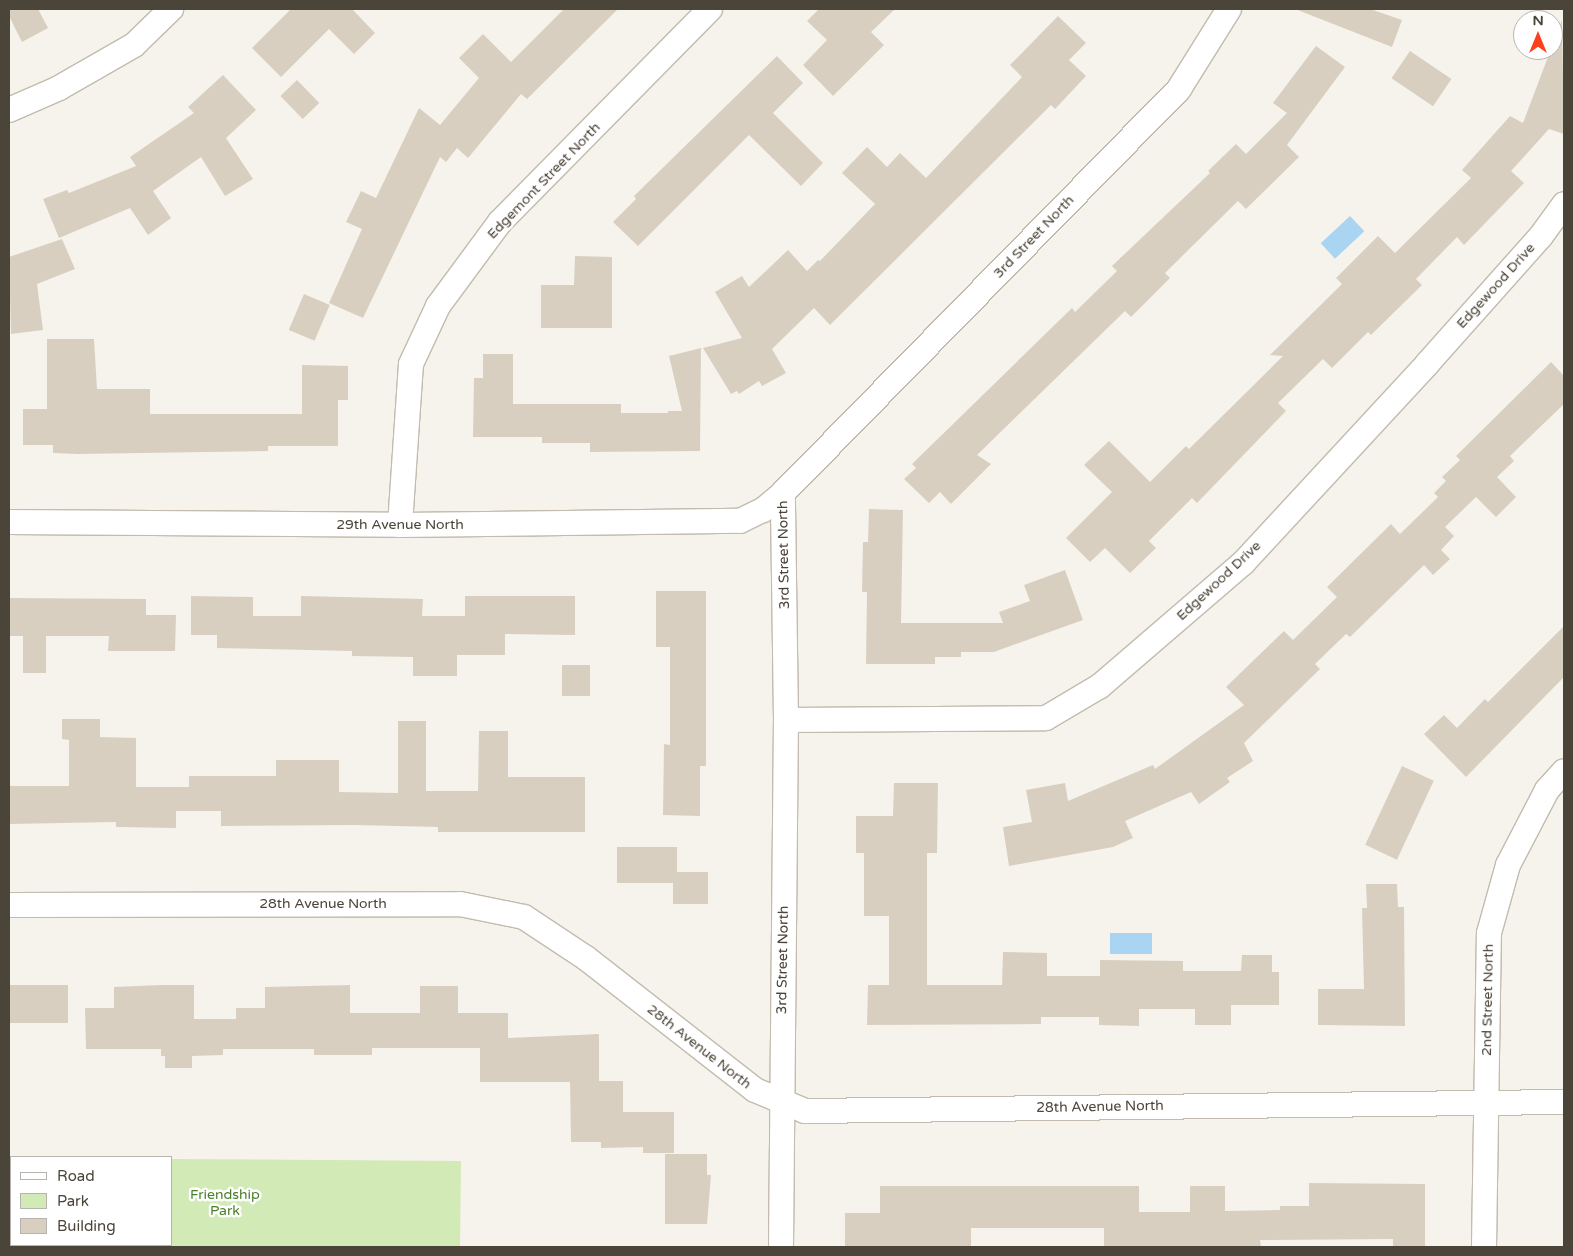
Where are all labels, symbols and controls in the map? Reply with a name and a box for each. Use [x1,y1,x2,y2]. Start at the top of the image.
north arrow [1513,10,1563,60]
text: N [1532,12,1544,29]
street label: Edgemont Street North [484,119,604,243]
street label: 3rd Street North [990,192,1078,282]
street label: Edgewood Drive [1453,240,1539,332]
street label: 3rd Street North [775,500,793,610]
street label: 29th Avenue North [336,517,464,533]
street label: Edgewood Drive [1173,538,1265,624]
street label: 28th Avenue North [259,896,387,912]
street label: 3rd Street North [774,905,792,1015]
street label: 2nd Street North [1479,944,1497,1056]
street label: 28th Avenue North [644,1001,754,1093]
street label: 28th Avenue North [1036,1097,1164,1117]
legend [10,1156,172,1246]
text: Road [57,1167,95,1185]
park label: Friendship Park [190,1187,260,1220]
text: Park [57,1192,89,1210]
text: Building [57,1217,116,1235]

